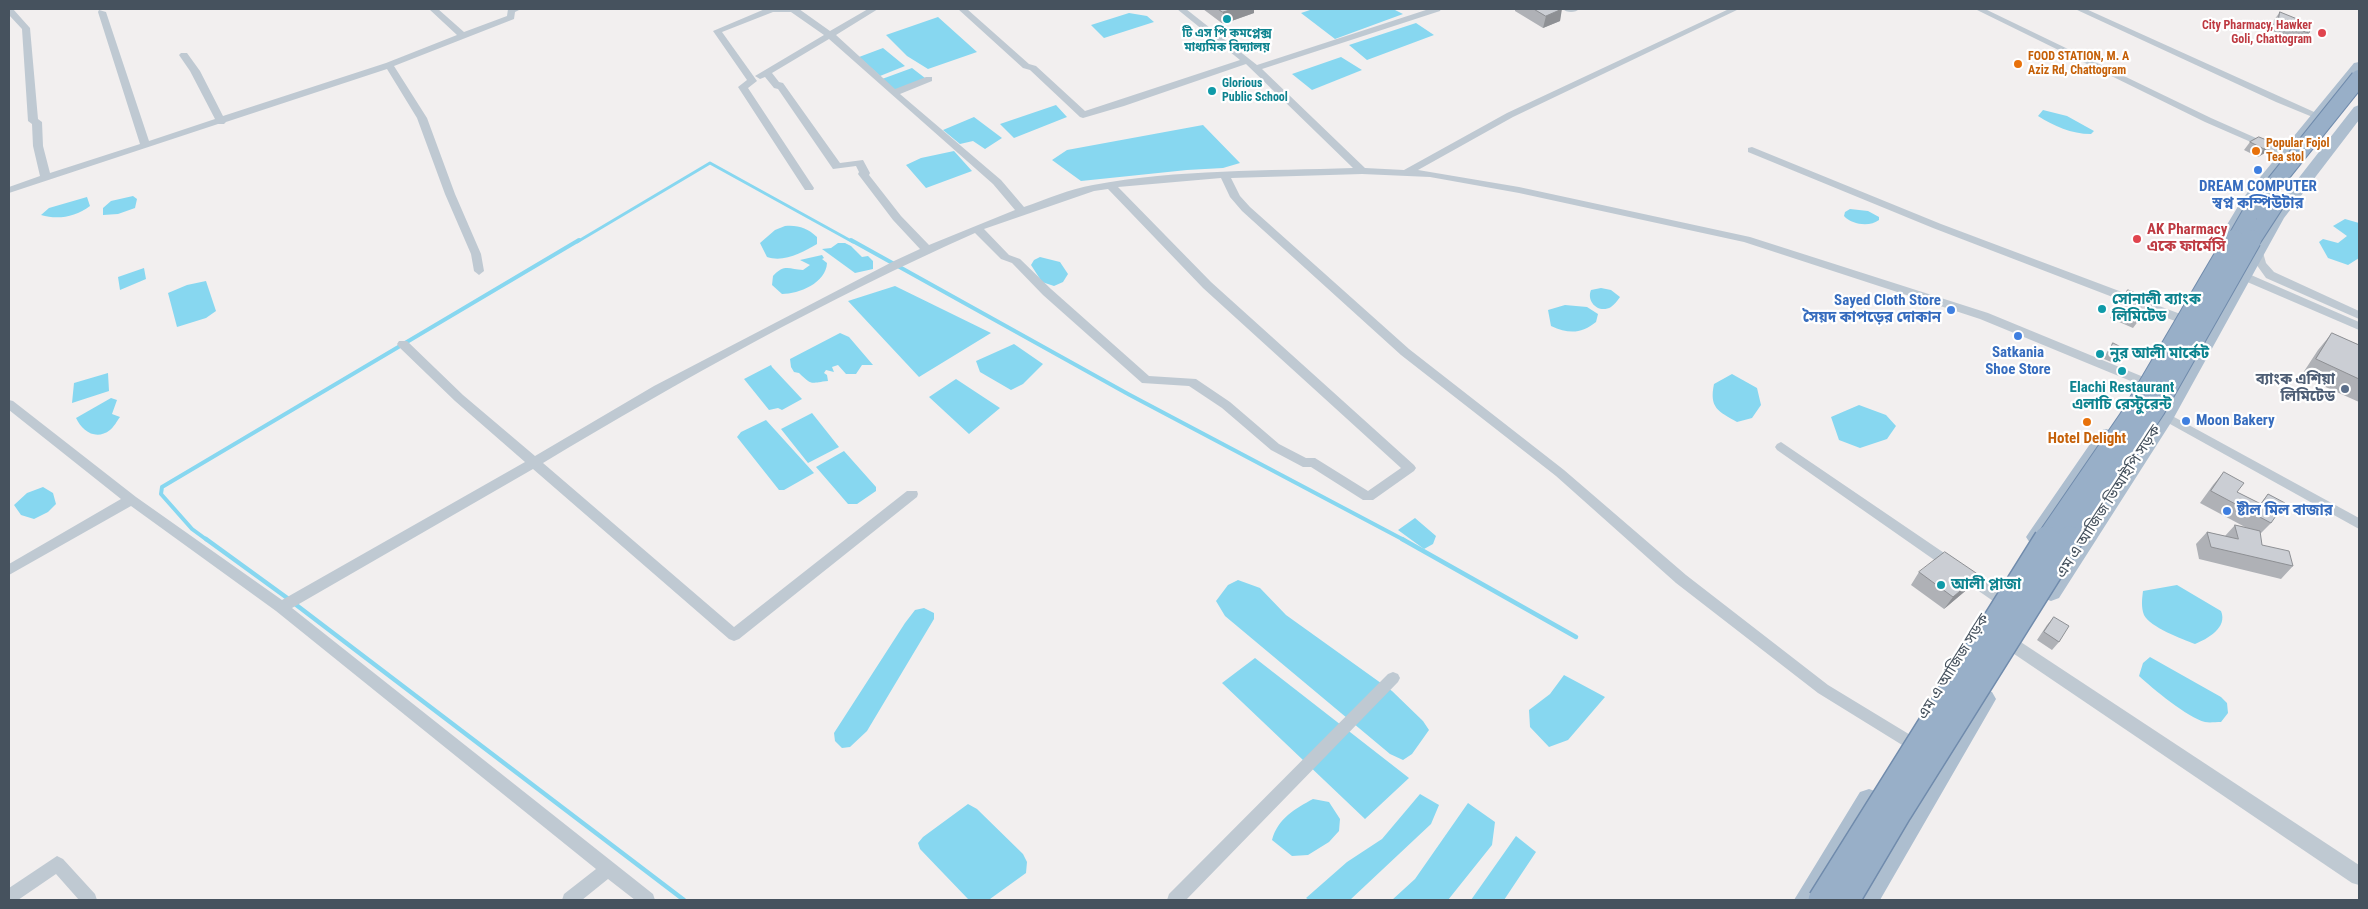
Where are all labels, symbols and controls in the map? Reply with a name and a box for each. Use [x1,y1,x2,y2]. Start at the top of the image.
marker: টি এস পি কমপ্লেক্স মাধ্যমিক বিদ্যালয় [1221,13,1233,25]
place label: City Pharmacy, Hawker Goli, Chattogram [2202,19,2312,47]
place label: টি এস পি কমপ্লেক্স মাধ্যমিক বিদ্যালয় [1182,27,1272,55]
marker: City Pharmacy, Hawker Goli, Chattogram [2316,27,2328,39]
place label: FOOD STATION, M. A Aziz Rd, Chattogram [2028,50,2129,78]
marker: FOOD STATION, M. A Aziz Rd, Chattogram [2012,58,2024,70]
place label: Glorious Public School [1222,77,1288,105]
marker: Glorious Public School [1206,85,1218,97]
place label: Popular Fojol Tea stol [2266,137,2329,165]
marker: Popular Fojol Tea stol [2250,145,2262,157]
marker: DREAM COMPUTER স্বপ্ন কম্পিউটার [2252,164,2264,176]
place label: DREAM COMPUTER স্বপ্ন কম্পিউটার [2199,178,2317,213]
place label: AK Pharmacy একে ফার্মেসি [2147,221,2227,256]
marker: AK Pharmacy একে ফার্মেসি [2131,233,2143,245]
place label: সোনালী ব্যাংক লিমিটেড [2112,291,2201,326]
place label: Sayed Cloth Store সৈয়দ কাপড়ের দোকান [1803,292,1941,327]
marker: সোনালী ব্যাংক লিমিটেড [2096,303,2108,315]
marker: Sayed Cloth Store সৈয়দ কাপড়ের দোকান [1945,304,1957,316]
marker: Satkania Shoe Store [2012,330,2024,342]
place label: Satkania Shoe Store [1985,344,2051,379]
place label: নুর আলী মার্কেট [2110,345,2209,363]
marker: নুর আলী মার্কেট [2094,348,2106,360]
marker: Elachi Restaurant এলাচ‌ি র‌েস্টুর‌েন্ট [2116,365,2128,377]
place label: ব্যাংক এশিয়া লিমিটেড [2256,371,2335,406]
place label: Elachi Restaurant এলাচ‌ি র‌েস্টুর‌েন্ট [2070,379,2174,414]
marker: ব্যাংক এশিয়া লিমিটেড [2339,383,2351,395]
place label: Moon Bakery [2196,412,2275,430]
marker: Moon Bakery [2180,415,2192,427]
marker: Hotel Delight [2081,416,2093,428]
street label: এম এ আজিজ ভিআইপি সড়ক [2053,422,2165,582]
place label: Hotel Delight [2048,430,2126,448]
place label: ষ্টীল মিল বাজার [2237,502,2333,520]
marker: ষ্টীল মিল বাজার [2221,505,2233,517]
place label: আলী প্লাজা [1951,576,2021,594]
marker: আলী প্লাজা [1935,579,1947,591]
street label: এম এ আজিজ সড়ক [1914,611,1994,723]

